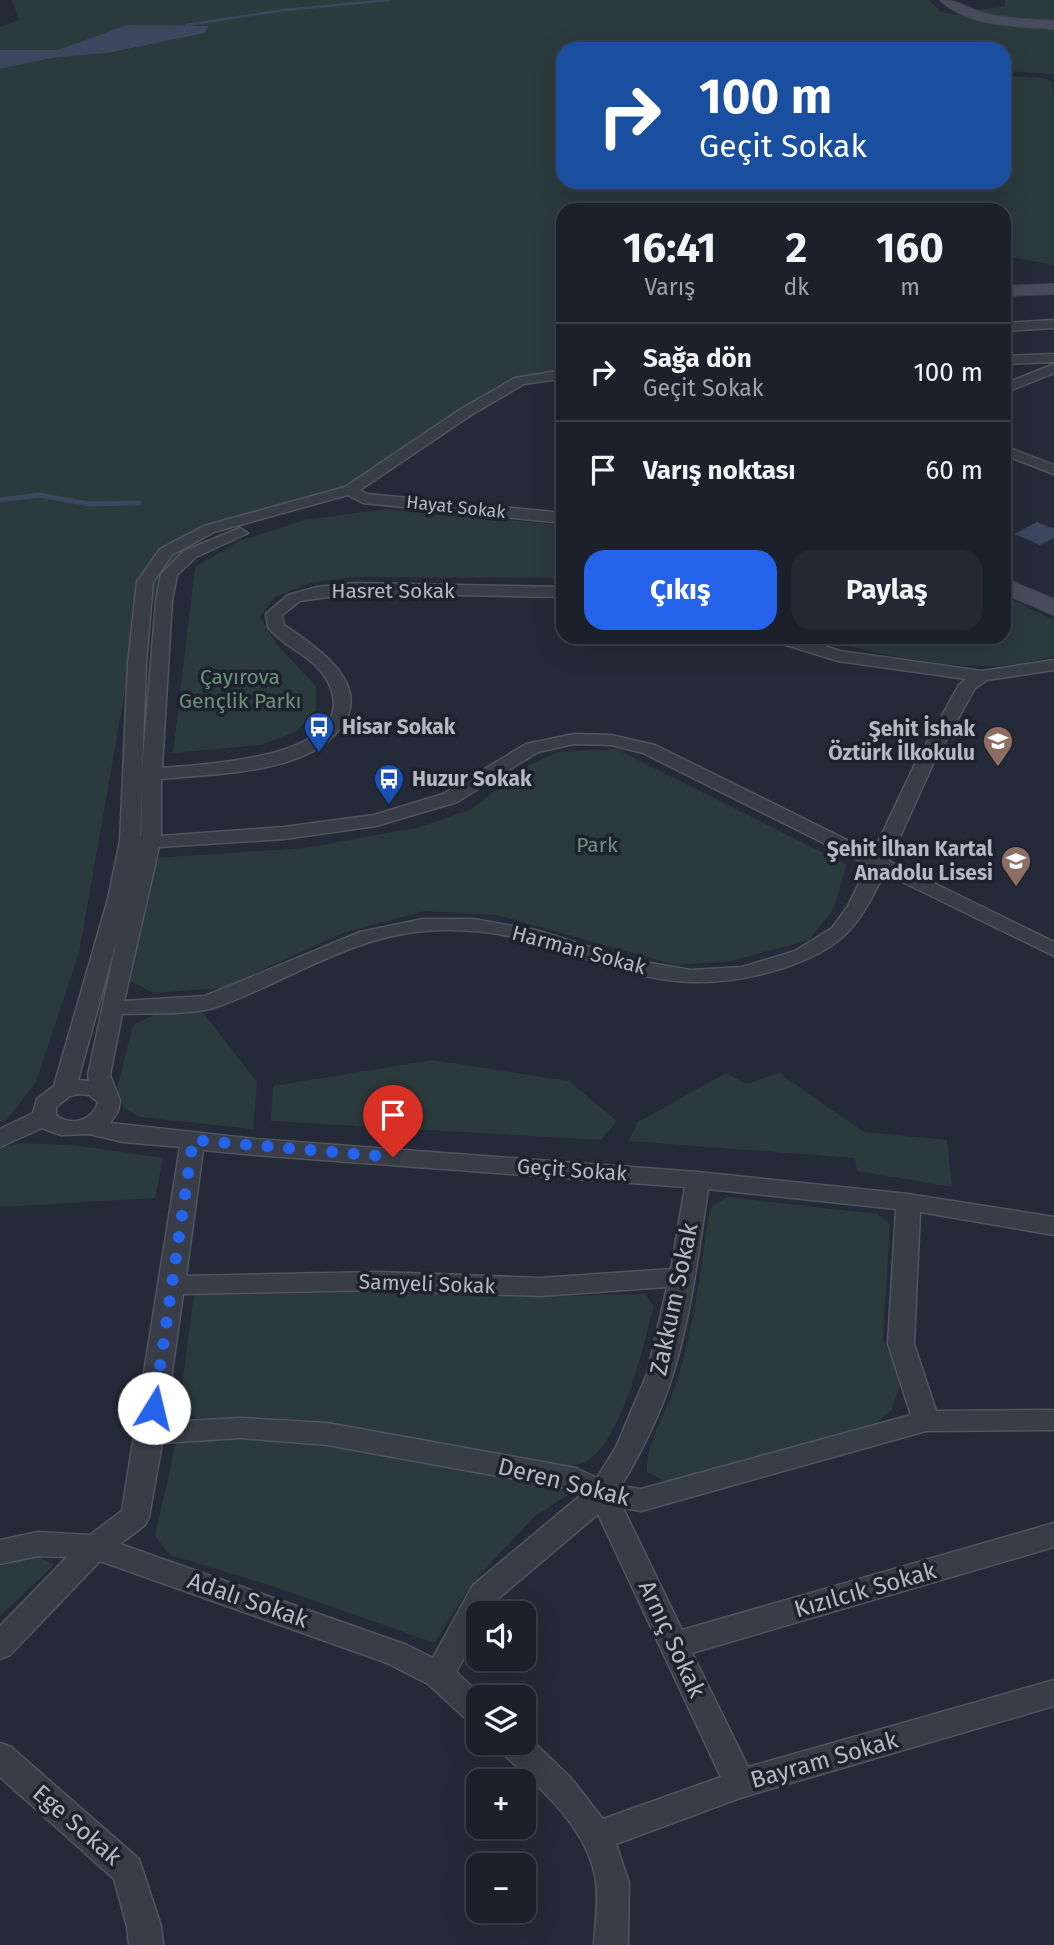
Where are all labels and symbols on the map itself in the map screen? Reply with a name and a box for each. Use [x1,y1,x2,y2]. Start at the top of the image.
street label: Hayat Sokak [405,491,507,523]
street label: Hasret Sokak [331,578,455,604]
park label: Çayırova Gençlik Parkı [179,664,301,714]
bus stop icon: Hisar Sokak [302,710,336,754]
place label: Hisar Sokak [342,714,456,740]
place label: Şehit İshak Öztürk İlkokulu [828,715,975,766]
school or university icon: Şehit İshak Öztürk İlkokulu [981,724,1015,768]
bus stop icon: Huzur Sokak [372,762,406,806]
place label: Huzur Sokak [412,766,532,792]
park label: Park [576,832,618,858]
place label: Şehit İlhan Kartal Anadolu Lisesi [827,835,994,886]
school or university icon: Şehit İlhan Kartal Anadolu Lisesi [999,844,1033,888]
street label: Harman Sokak [509,920,649,980]
pin [363,1085,423,1157]
street label: Geçit Sokak [516,1153,628,1187]
street label: Zakkum Sokak [644,1220,704,1378]
street label: Samyeli Sokak [358,1269,496,1299]
position arrow [117,1371,191,1445]
street label: Deren Sokak [495,1452,634,1512]
street label: Kızılcık Sokak [791,1556,940,1624]
street label: Adalı Sokak [184,1566,313,1634]
street label: Arnıç Sokak [633,1576,712,1703]
street label: Bayram Sokak [747,1725,902,1794]
street label: Ege Sokak [27,1779,128,1872]

